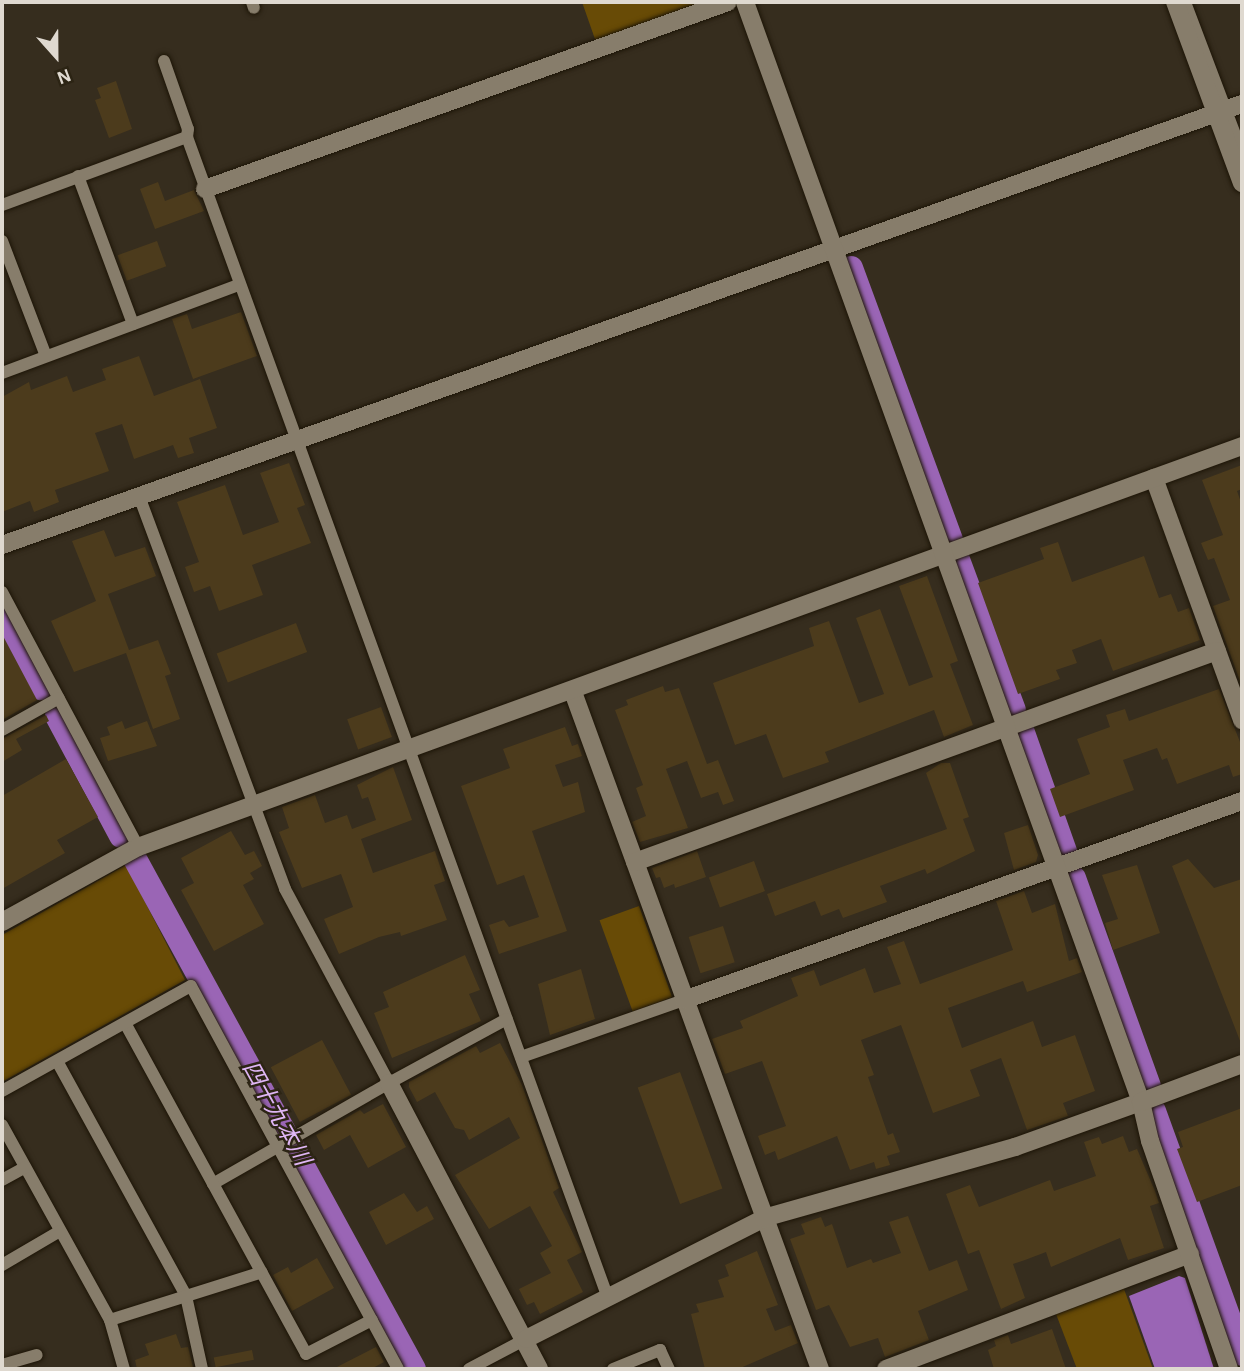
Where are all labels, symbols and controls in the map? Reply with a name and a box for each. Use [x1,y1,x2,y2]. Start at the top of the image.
north arrow [21,21,91,91]
text: N [54,65,73,87]
water label: 四十九本川 [235,1057,315,1171]

